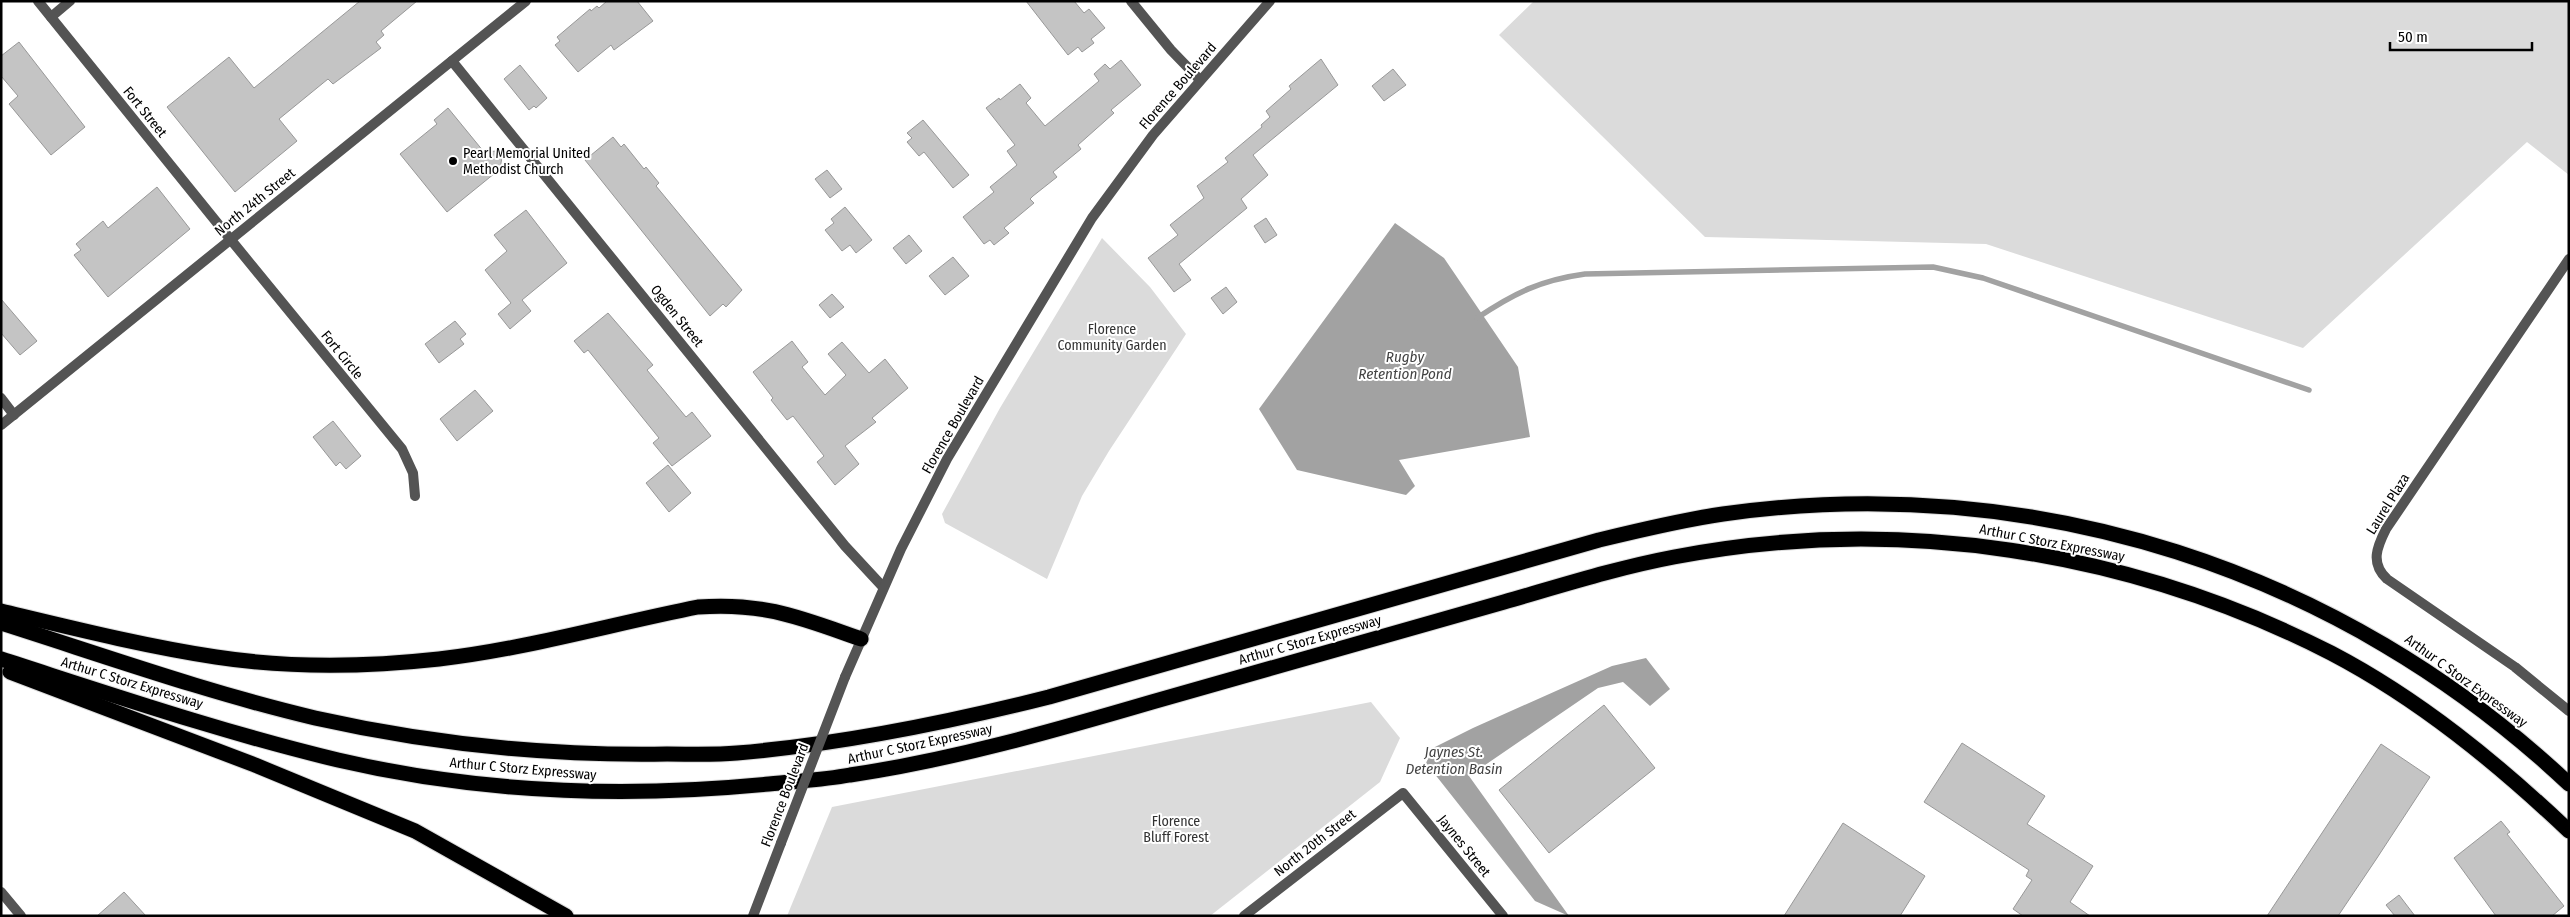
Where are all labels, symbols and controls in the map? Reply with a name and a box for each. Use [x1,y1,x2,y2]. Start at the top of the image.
scale bar [2390,20,2532,52]
text: 50 m [2398,28,2428,46]
street label: Florence Boulevard [1136,39,1220,133]
street label: Fort Street [119,83,171,141]
place label: Pearl Memorial United Methodist Church [463,145,590,178]
marker: Pearl Memorial United Methodist Church [447,155,459,167]
street label: North 24th Street [211,164,299,240]
street label: Ogden Street [647,282,707,351]
park label: Florence Community Garden [1057,321,1167,354]
street label: Fort Circle [317,327,367,383]
water label: Rugby Retention Pond [1358,348,1452,383]
street label: Florence Boulevard [918,373,988,477]
street label: Laurel Plaza [2363,470,2413,538]
street label: Arthur C Storz Expressway [1978,521,2127,566]
street label: Arthur C Storz Expressway [1237,611,1384,669]
street label: Arthur C Storz Expressway [2401,631,2531,732]
street label: Arthur C Storz Expressway [59,653,206,713]
street label: Arthur C Storz Expressway [846,720,995,768]
street label: Florence Boulevard [757,741,813,849]
water label: Jaynes St. Detention Basin [1405,743,1503,778]
street label: Arthur C Storz Expressway [449,754,598,784]
street label: North 20th Street [1271,806,1360,880]
street label: Jaynes Street [1434,812,1494,881]
park label: Florence Bluff Forest [1143,813,1209,846]

